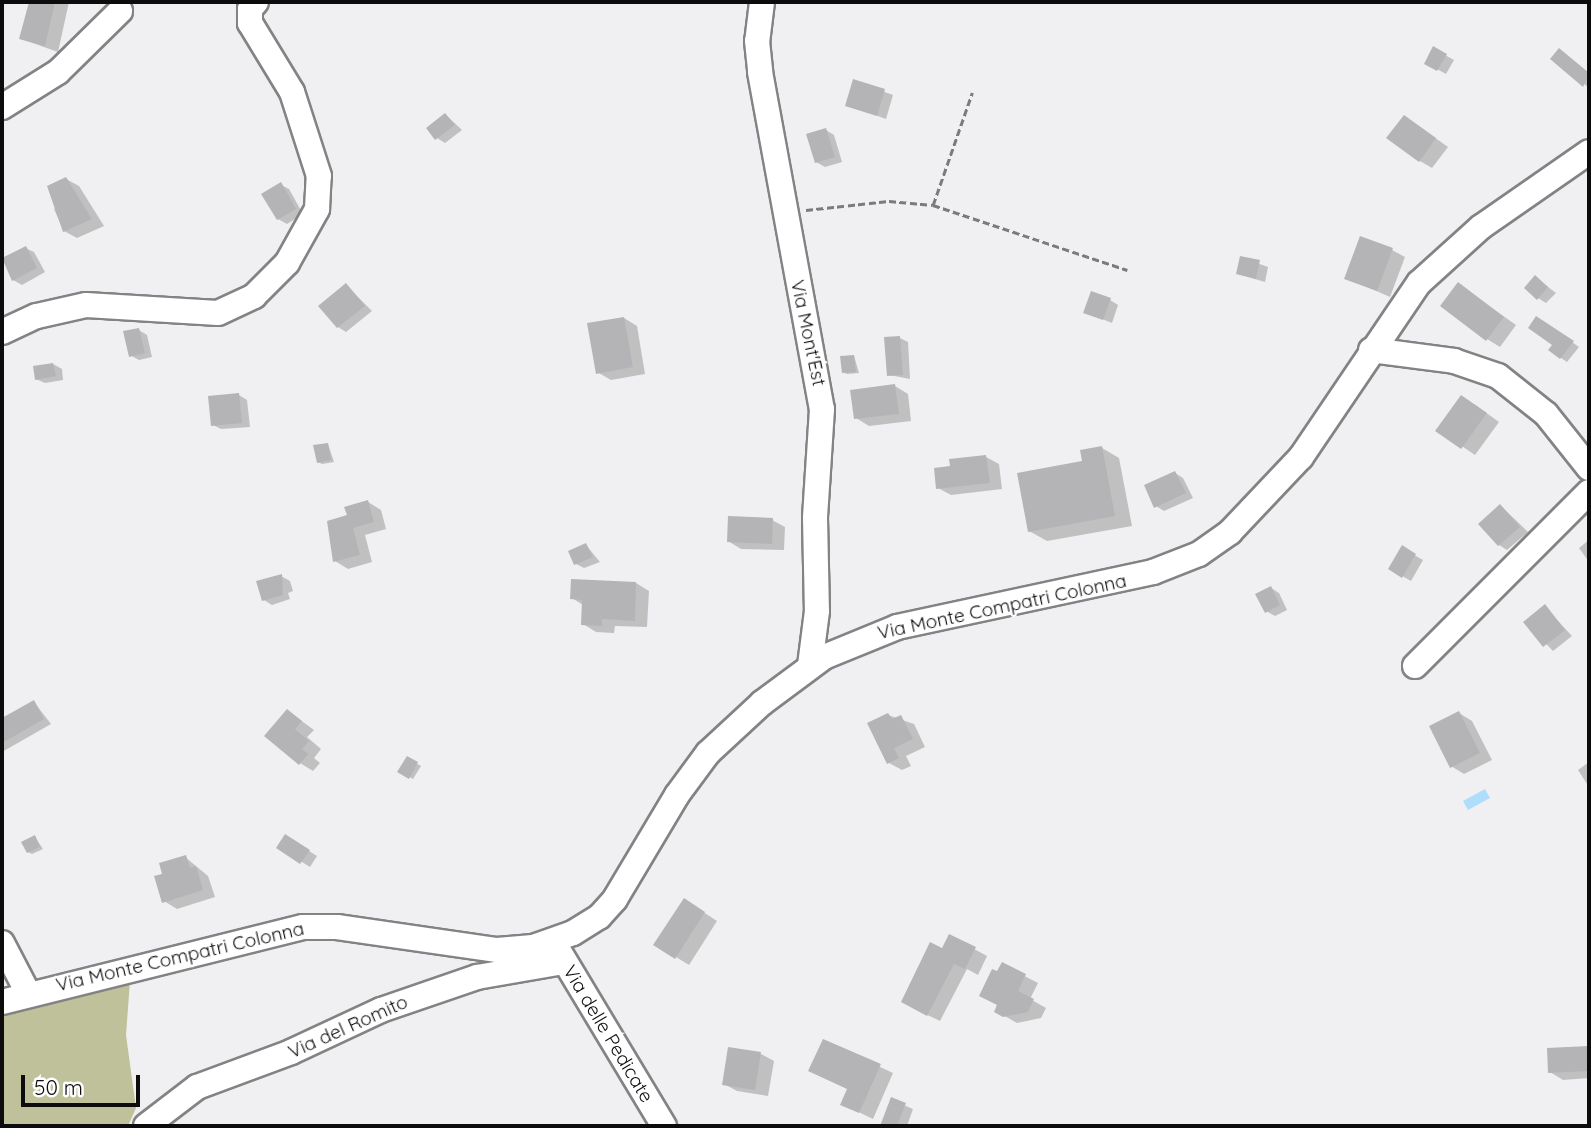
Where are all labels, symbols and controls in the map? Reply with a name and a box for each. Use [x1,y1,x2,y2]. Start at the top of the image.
street label: Via Mont'Est [786,278,830,388]
street label: Via Monte Compatri Colonna [875,569,1129,645]
street label: Via Monte Compatri Colonna [54,917,306,997]
street label: Via delle Pedicate [558,961,658,1107]
street label: Via del Romito [285,990,411,1064]
scale bar [24,1062,144,1106]
text: 50 m [34,1074,83,1100]

